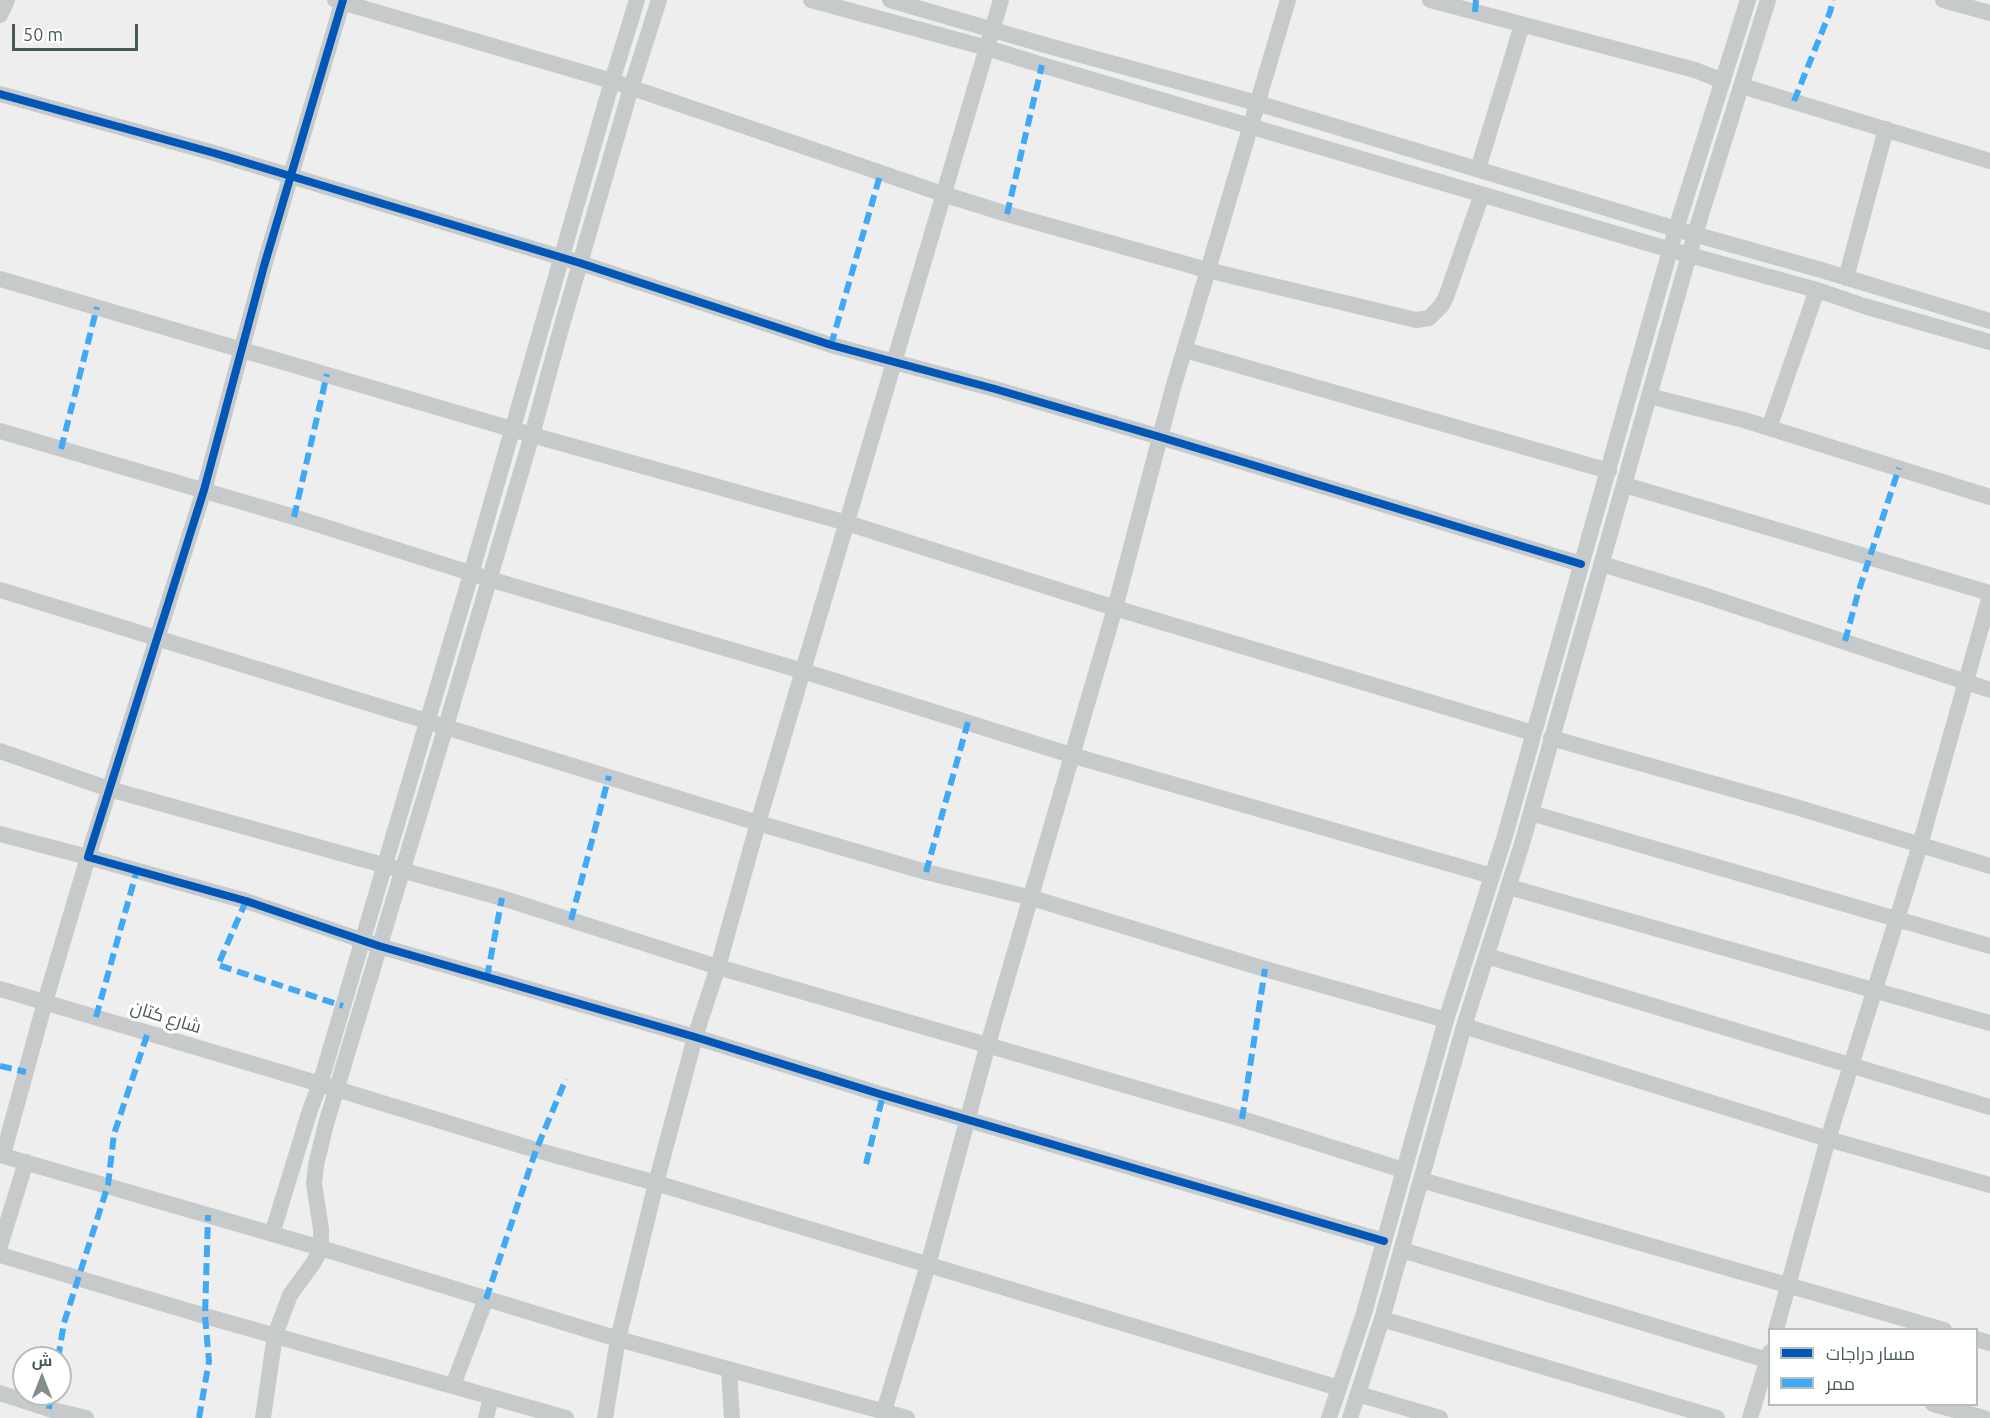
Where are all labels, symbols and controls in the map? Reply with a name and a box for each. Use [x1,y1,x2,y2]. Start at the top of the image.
scale bar [15,12,141,50]
text: 50 m [23,24,63,44]
street label: شارع كتان [128,996,204,1038]
legend [1768,1328,1978,1406]
text: مسار دراجات [1826,1343,1915,1363]
north arrow [12,1346,72,1406]
text: ش [32,1351,52,1369]
text: ممر [1826,1373,1855,1393]

